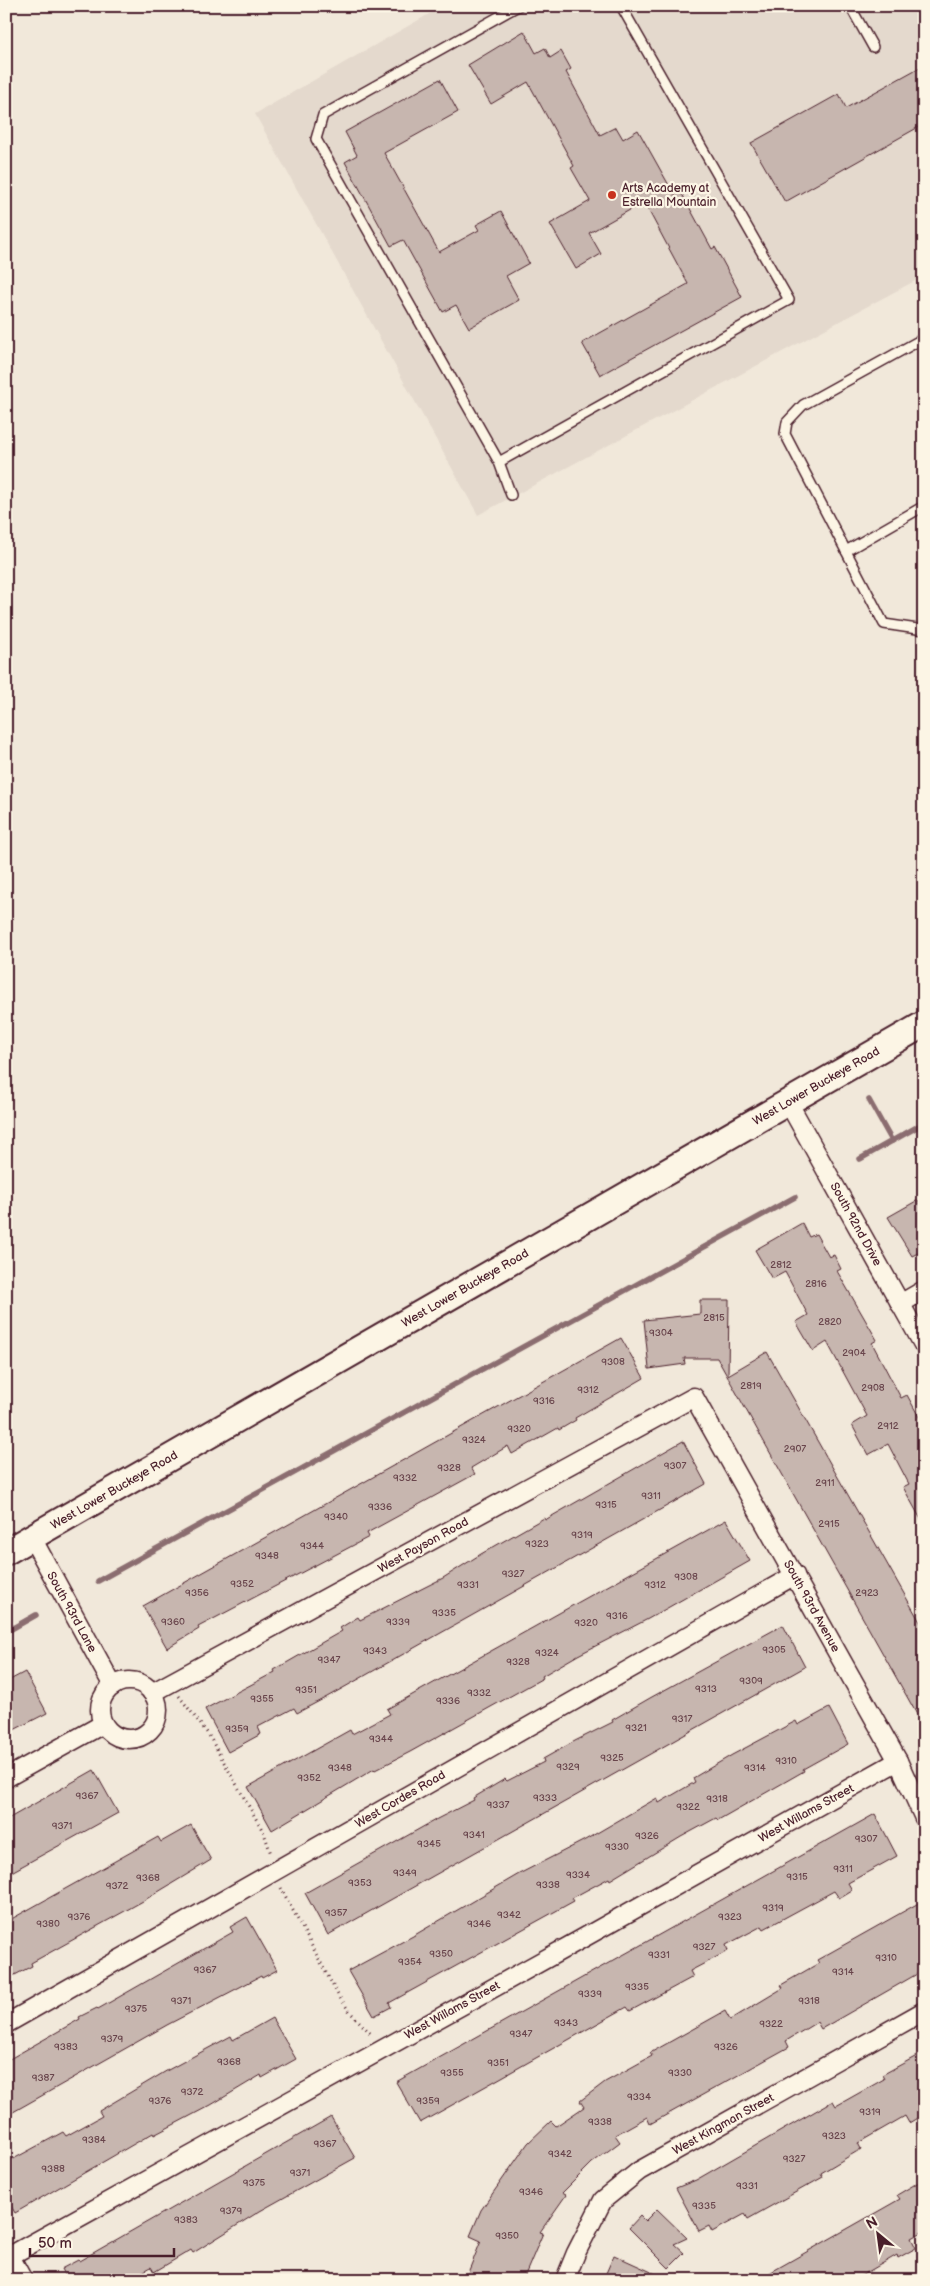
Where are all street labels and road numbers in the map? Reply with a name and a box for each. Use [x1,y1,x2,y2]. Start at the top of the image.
street label: West Lower Buckeye Road [750,1044,883,1129]
street label: South 92nd Drive [826,1180,885,1269]
street label: West Lower Buckeye Road [399,1246,532,1331]
street label: West Lower Buckeye Road [48,1448,181,1533]
street label: West Payson Road [375,1514,471,1577]
street label: South 93rd Avenue [780,1558,843,1655]
street label: South 93rd Lane [43,1569,100,1655]
street label: West Cordes Road [352,1767,448,1831]
street label: West Willams Street [756,1781,857,1846]
street label: West Willams Street [402,1978,503,2043]
street label: West Kingman Street [670,2090,777,2159]

